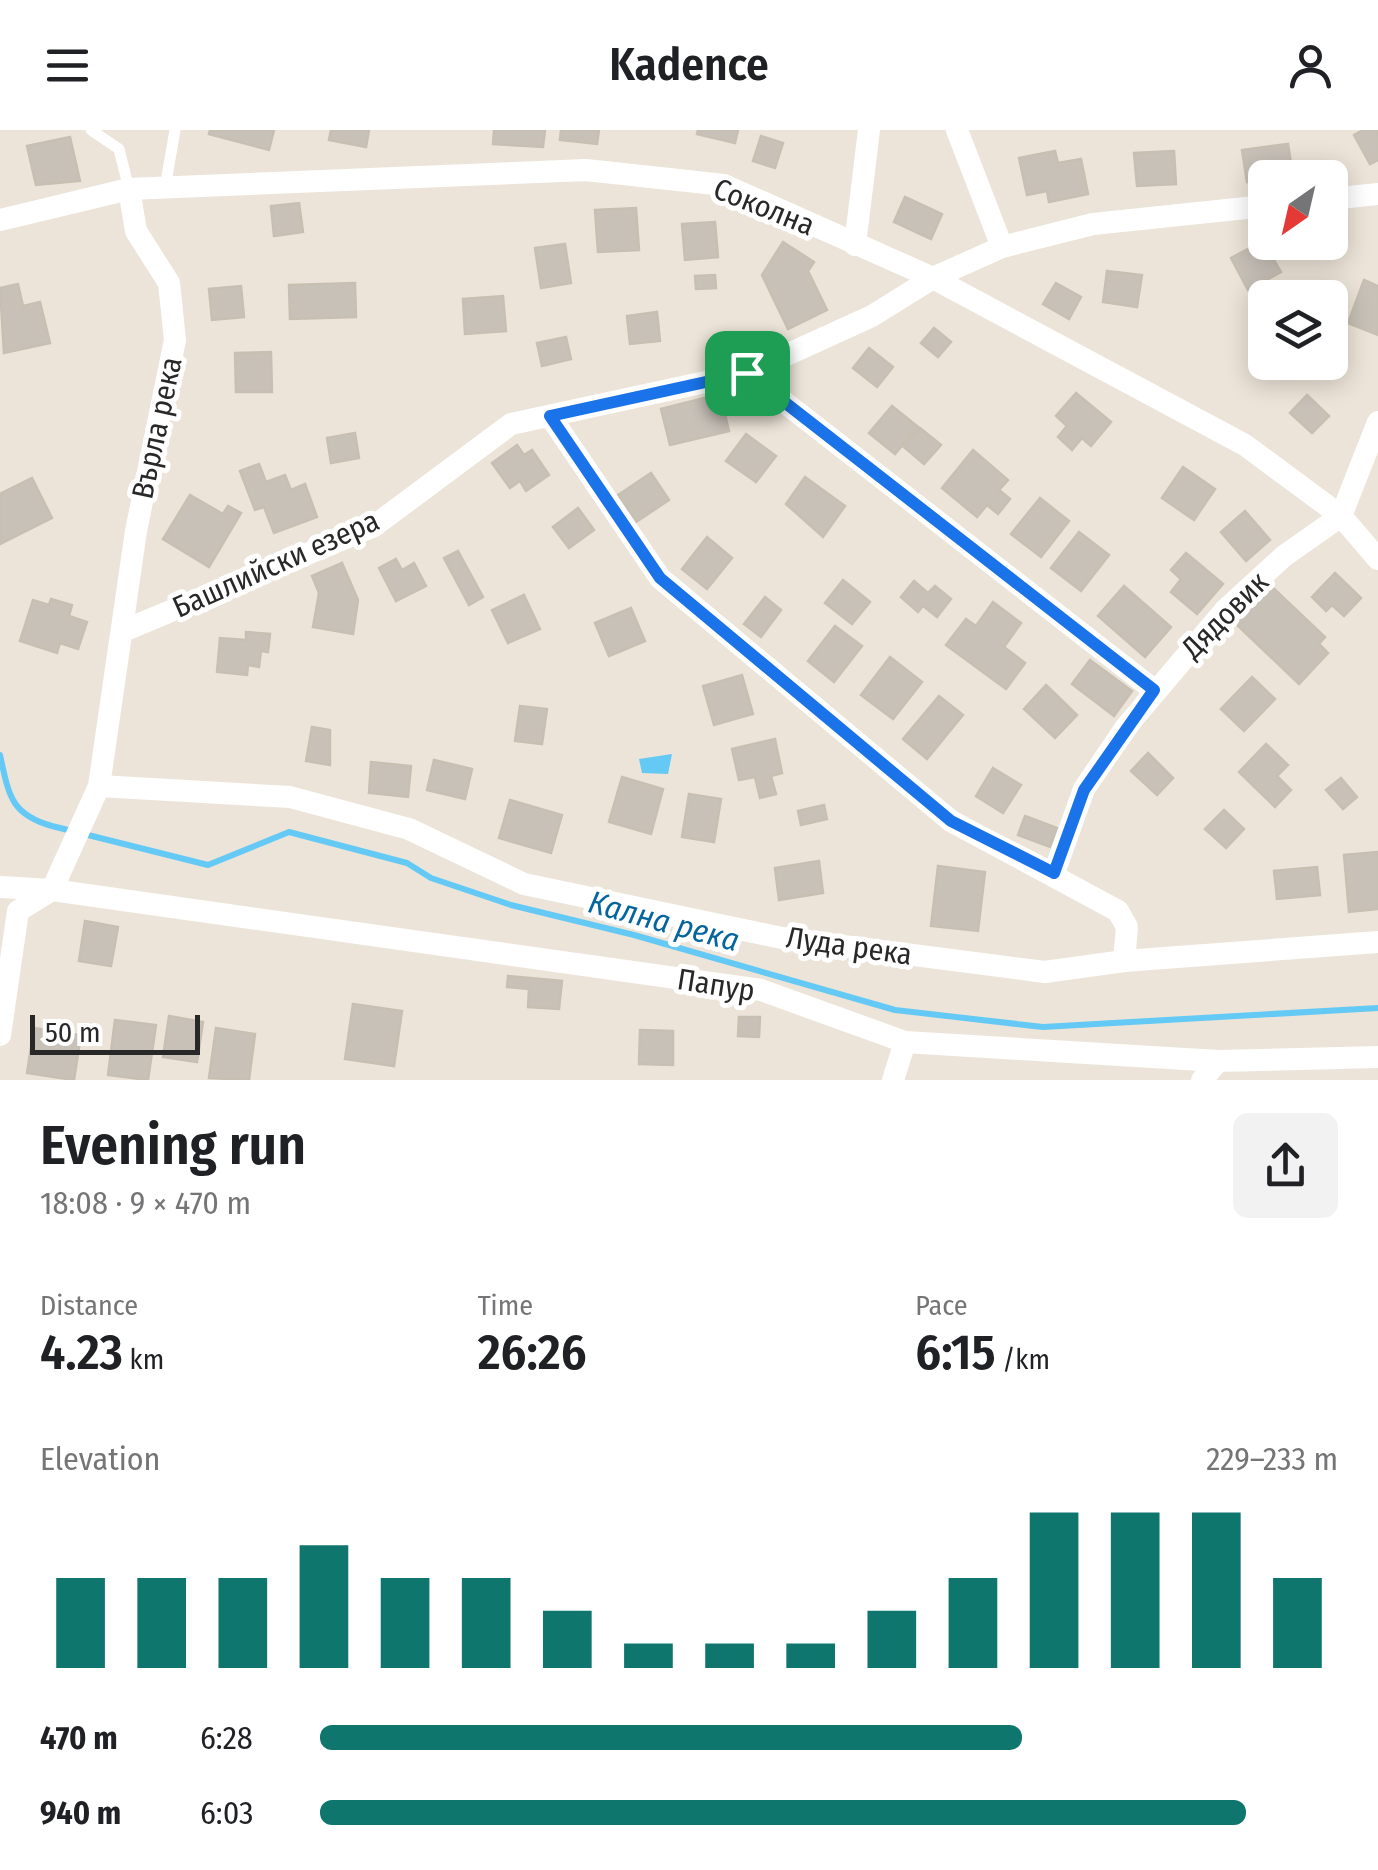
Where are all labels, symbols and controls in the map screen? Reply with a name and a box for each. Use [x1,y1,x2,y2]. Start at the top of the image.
icon: menu [40,38,95,93]
text: Kadence [609,38,769,92]
icon: person [1283,38,1338,93]
north arrow [1248,160,1348,260]
map controls [1248,160,1348,380]
street label: Соколна [708,170,820,244]
button: layers [1248,280,1348,380]
pin [705,331,790,416]
icon: arrive [720,346,775,401]
street label: Върла река [124,354,190,502]
street label: Башлийски езера [167,502,385,626]
street label: Дядовик [1173,564,1276,667]
water label: Кална река [584,883,744,959]
street label: Луда река [784,919,914,973]
street label: Папур [675,961,757,1009]
scale bar [30,1010,200,1054]
text: 50 m [45,1016,101,1049]
text: Evening run [40,1113,306,1179]
button: share [1233,1113,1338,1218]
text: 18:08 · 9 × 470 m [40,1184,251,1222]
text: Distance [40,1289,138,1322]
text: Time [478,1289,533,1322]
text: Pace [915,1289,968,1322]
text: 4.23 [40,1322,123,1382]
text: 26:26 [478,1322,587,1382]
text: 6:15 [915,1322,996,1382]
text: km [123,1343,164,1376]
text: /km [996,1343,1050,1376]
text: Elevation [40,1440,160,1478]
text: 229–233 m [1206,1440,1338,1478]
text: 470 m [40,1719,118,1757]
text: 6:28 [200,1719,253,1757]
text: 940 m [40,1794,121,1832]
text: 6:03 [200,1794,253,1832]

